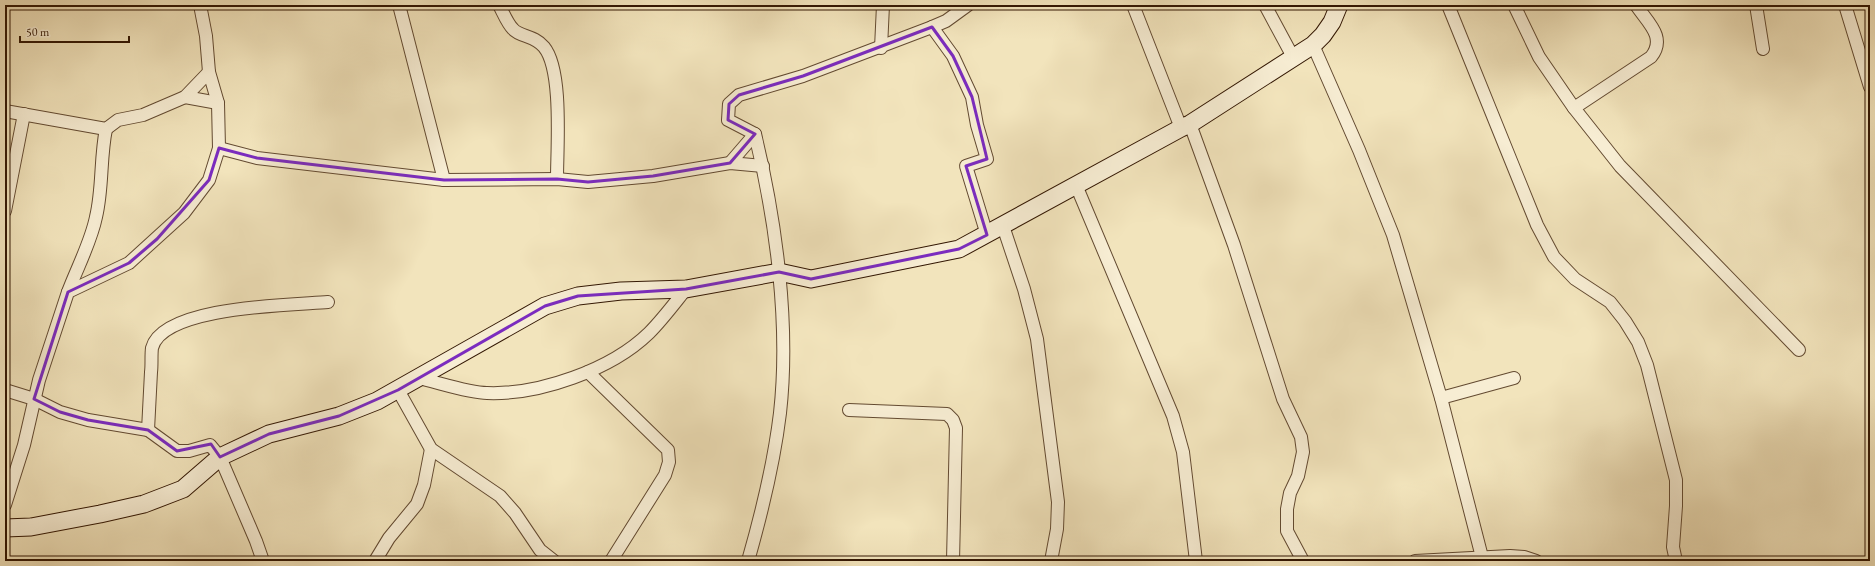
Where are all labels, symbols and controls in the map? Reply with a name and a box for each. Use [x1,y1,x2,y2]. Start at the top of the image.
scale bar [20,18,129,44]
text: 50 m [26,24,50,40]

